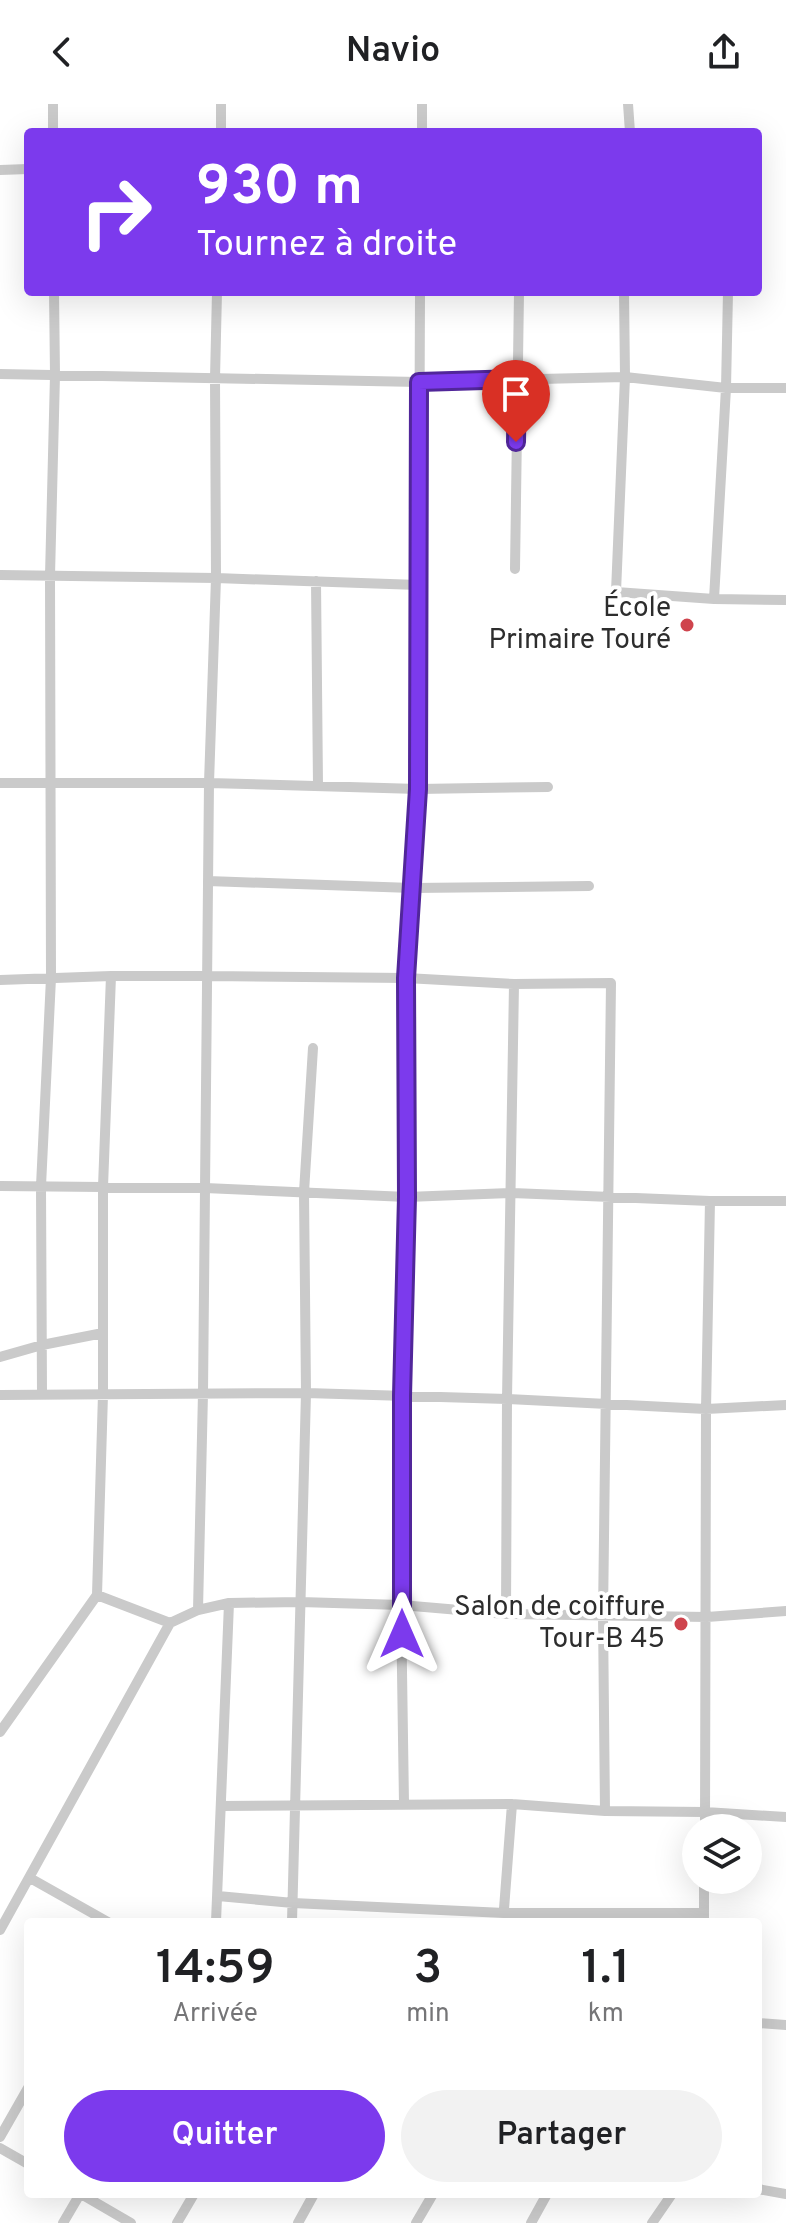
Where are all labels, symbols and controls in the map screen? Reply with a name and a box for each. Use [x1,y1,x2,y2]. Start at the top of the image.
text: Navio [346,29,440,75]
icon: back [40,30,84,74]
icon: share [702,30,746,74]
text: 930 m [196,154,363,224]
icon: right [64,160,168,264]
text: Tournez à droite [196,223,457,269]
pin [482,360,550,442]
icon: arrive [494,372,538,416]
place label: École Primaire Touré [488,589,671,659]
marker: École Primaire Touré [678,616,696,634]
place label: Salon de coiffure Tour-B 45 [454,1590,665,1658]
position arrow [360,1592,444,1676]
marker: Salon de coiffure Tour-B 45 [672,1615,690,1633]
map controls [682,1814,762,1894]
button: layers [682,1814,762,1894]
text: 14:59 [156,1940,275,2000]
text: 3 [414,1940,442,2000]
text: 1.1 [581,1940,630,2000]
text: Arrivée [172,1998,258,2031]
text: min [406,1998,450,2031]
text: km [588,1998,624,2031]
button: Quitter [64,2090,385,2182]
button: Partager [401,2090,722,2182]

